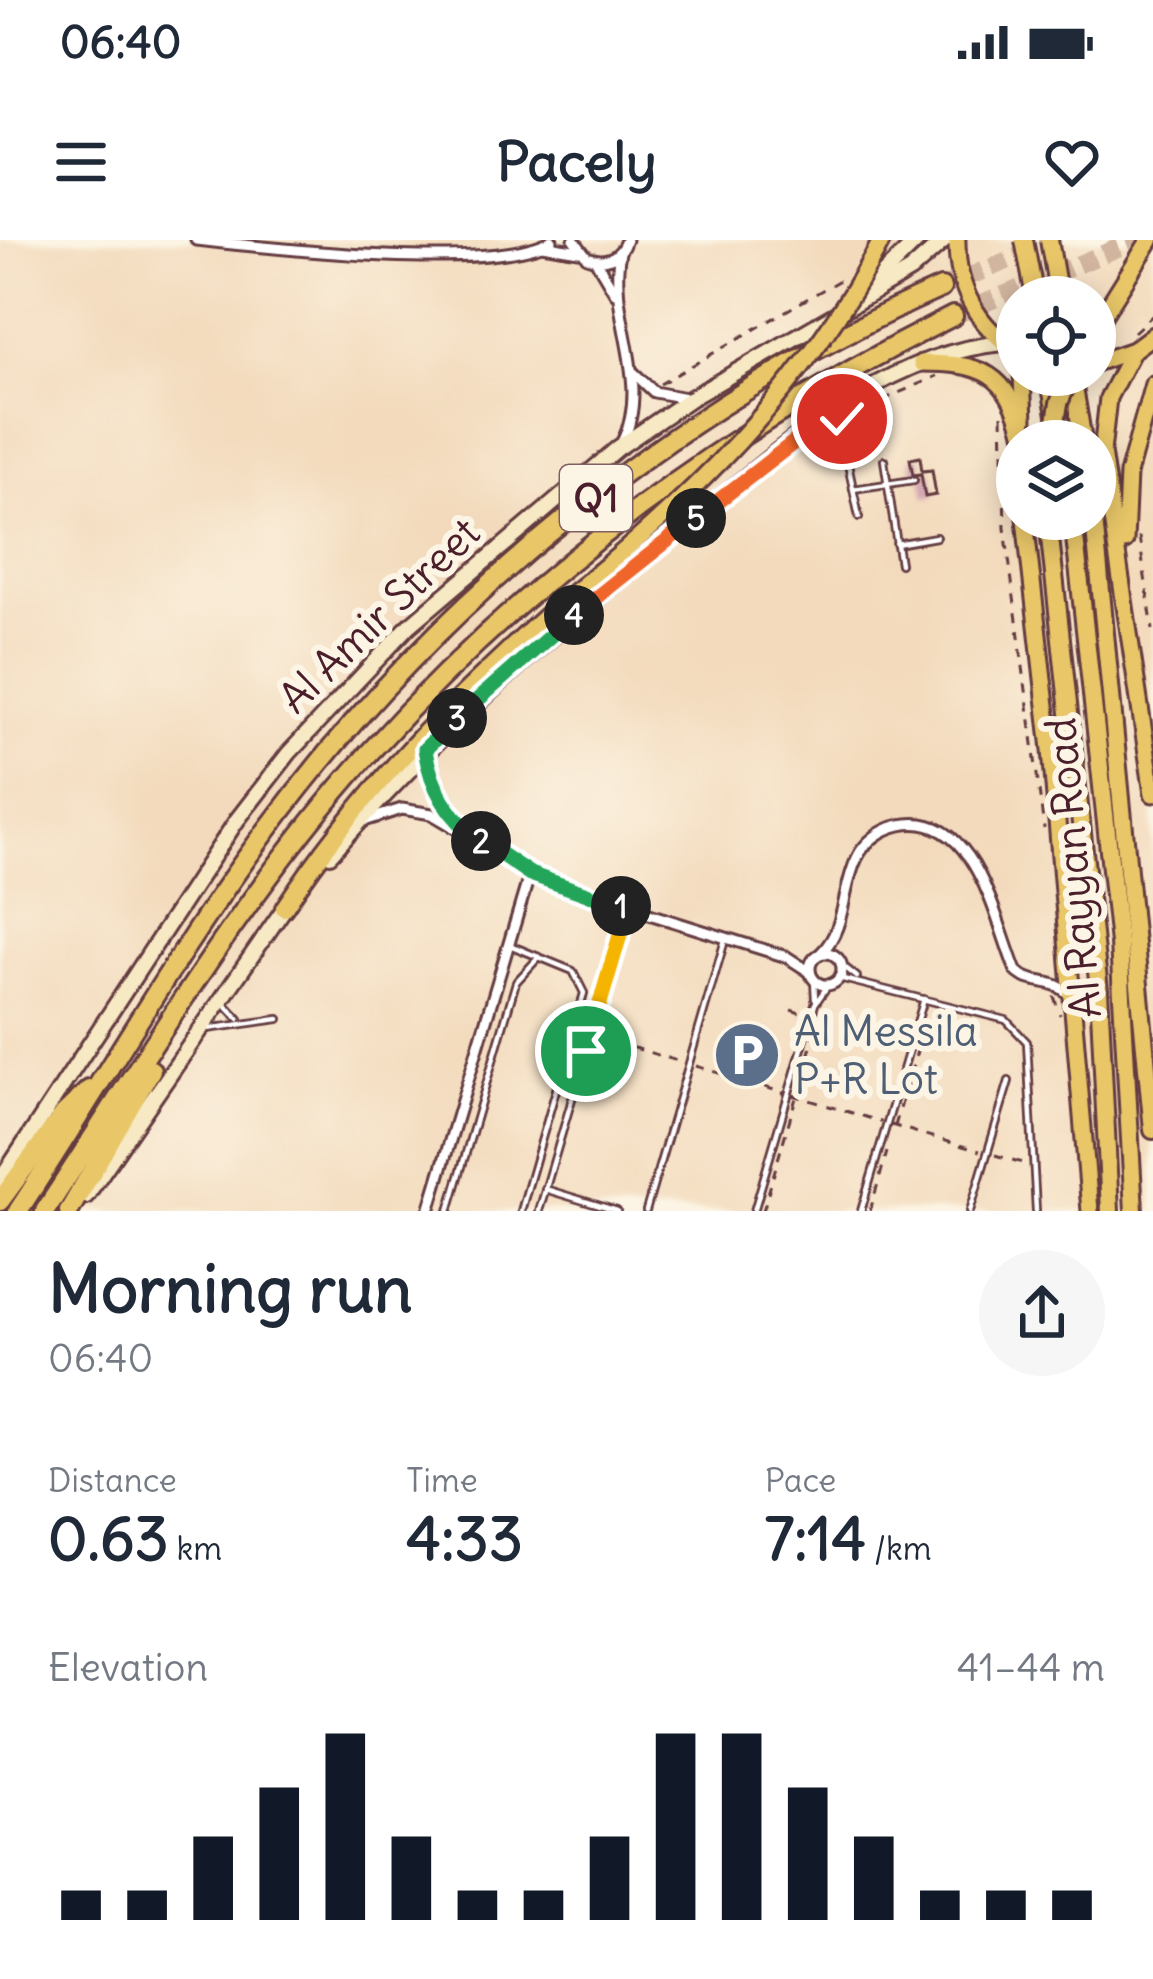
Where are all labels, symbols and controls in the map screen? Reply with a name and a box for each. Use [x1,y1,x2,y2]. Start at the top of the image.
text: 06:40 [60,14,181,70]
text: Pacely [496,128,657,196]
icon: menu [48,129,114,195]
icon: heart [1039,129,1105,195]
map controls [996,276,1116,540]
button: locate [996,276,1116,396]
pin [791,368,893,470]
icon: check [809,386,875,452]
button: layers [996,420,1116,540]
road number: Q1 [560,465,632,531]
pin: 5 [666,488,726,548]
text: 5 [687,497,705,539]
street label: Al Amir Street [268,506,490,724]
pin: 4 [544,585,604,645]
text: 4 [564,594,584,636]
pin: 3 [427,688,487,748]
text: 3 [448,697,466,739]
street label: Al Rayyan Road [1034,716,1112,1020]
pin: 2 [451,811,511,871]
text: 2 [472,820,490,862]
pin: 1 [591,876,651,936]
text: 1 [614,885,628,927]
pin [535,1000,637,1102]
place label: Al Messila P+R Lot [794,1005,978,1105]
icon: arrive [553,1018,619,1084]
parking icon: Al Messila P+R Lot [712,1020,782,1090]
text: Morning run [48,1247,412,1330]
button: share [979,1250,1105,1376]
text: 06:40 [48,1334,153,1383]
text: Distance [48,1459,177,1501]
text: Time [406,1459,478,1501]
text: Pace [765,1459,836,1501]
text: 0.63 [48,1501,169,1576]
text: 4:33 [406,1501,523,1576]
text: 7:14 [765,1501,866,1576]
text: km [169,1527,222,1569]
text: /km [866,1527,932,1569]
text: Elevation [48,1643,208,1692]
text: 41–44 m [957,1643,1105,1692]

